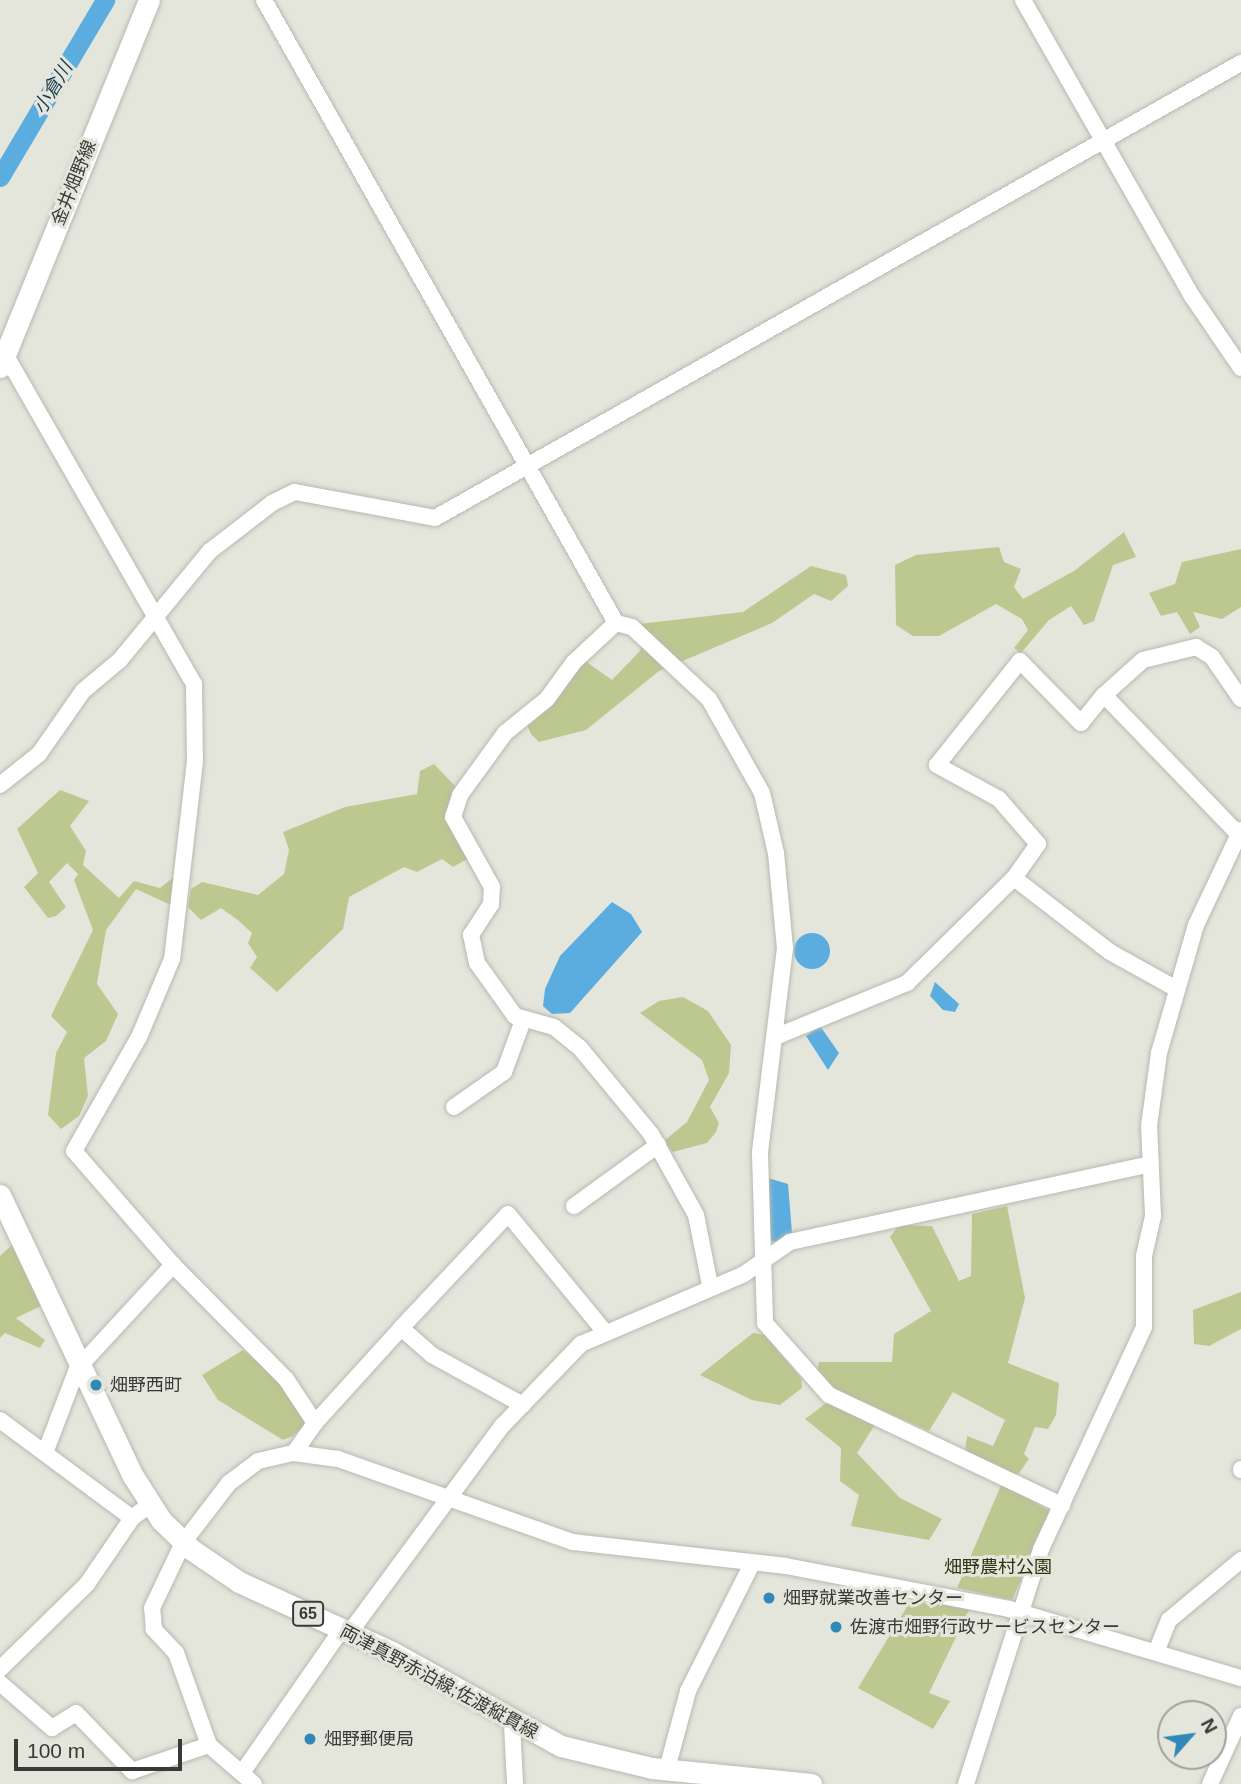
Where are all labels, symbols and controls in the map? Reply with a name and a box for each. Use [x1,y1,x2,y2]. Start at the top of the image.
water label: 小倉川 [29,58,77,118]
street label: 金井畑野線 [47,137,101,229]
place label: 畑野西町 [110,1374,182,1396]
marker: 畑野西町 [88,1377,104,1393]
park label: 畑野農村公園 [944,1556,1052,1578]
place label: 畑野就業改善センター [783,1587,963,1609]
marker: 畑野就業改善センター [761,1590,777,1606]
road number: 65 [290,1602,326,1626]
place label: 佐渡市畑野行政サービスセンター [850,1616,1120,1638]
marker: 佐渡市畑野行政サービスセンター [828,1619,844,1635]
street label: 両津真野赤泊線;佐渡縦貫線 [336,1621,542,1743]
north arrow [1157,1700,1227,1770]
text: N [1197,1715,1222,1737]
scale bar [18,1724,186,1768]
place label: 畑野郵便局 [324,1728,414,1750]
marker: 畑野郵便局 [302,1731,318,1747]
text: 100 m [27,1739,85,1762]

